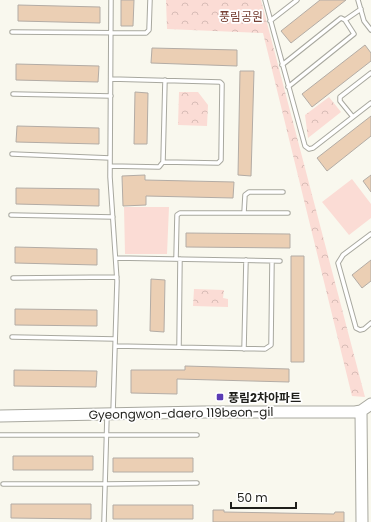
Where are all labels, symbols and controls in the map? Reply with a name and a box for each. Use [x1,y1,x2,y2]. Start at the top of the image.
park label: 풍림공원 [219,8,263,25]
place label: 풍림2차아파트 [228,389,301,406]
marker: 풍림2차아파트 [215,392,225,402]
street label: Gyeongwon-daero 119beon-gil [89,403,273,423]
scale bar [231,484,296,510]
text: 50 m [237,489,268,506]

